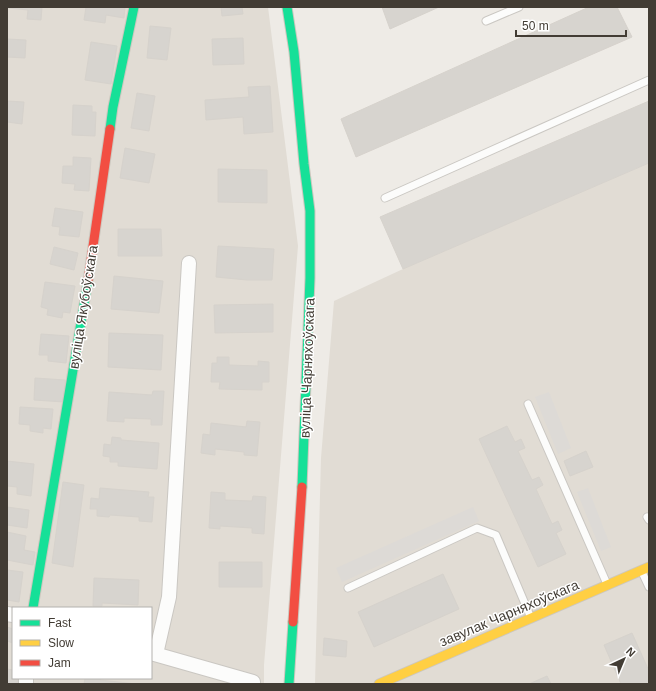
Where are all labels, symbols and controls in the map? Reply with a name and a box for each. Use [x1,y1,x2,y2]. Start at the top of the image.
scale bar [516,12,626,38]
text: 50 m [522,19,549,33]
street label: вуліца Якубоўскага [65,244,101,370]
street label: вуліца Чарняхоўскага [297,297,317,438]
street label: завулак Чарняхоўскага [437,576,581,650]
legend [12,607,152,679]
text: Fast [48,616,72,630]
text: Slow [48,636,74,650]
north arrow [604,639,644,679]
text: N [624,645,638,659]
text: Jam [48,656,71,670]

